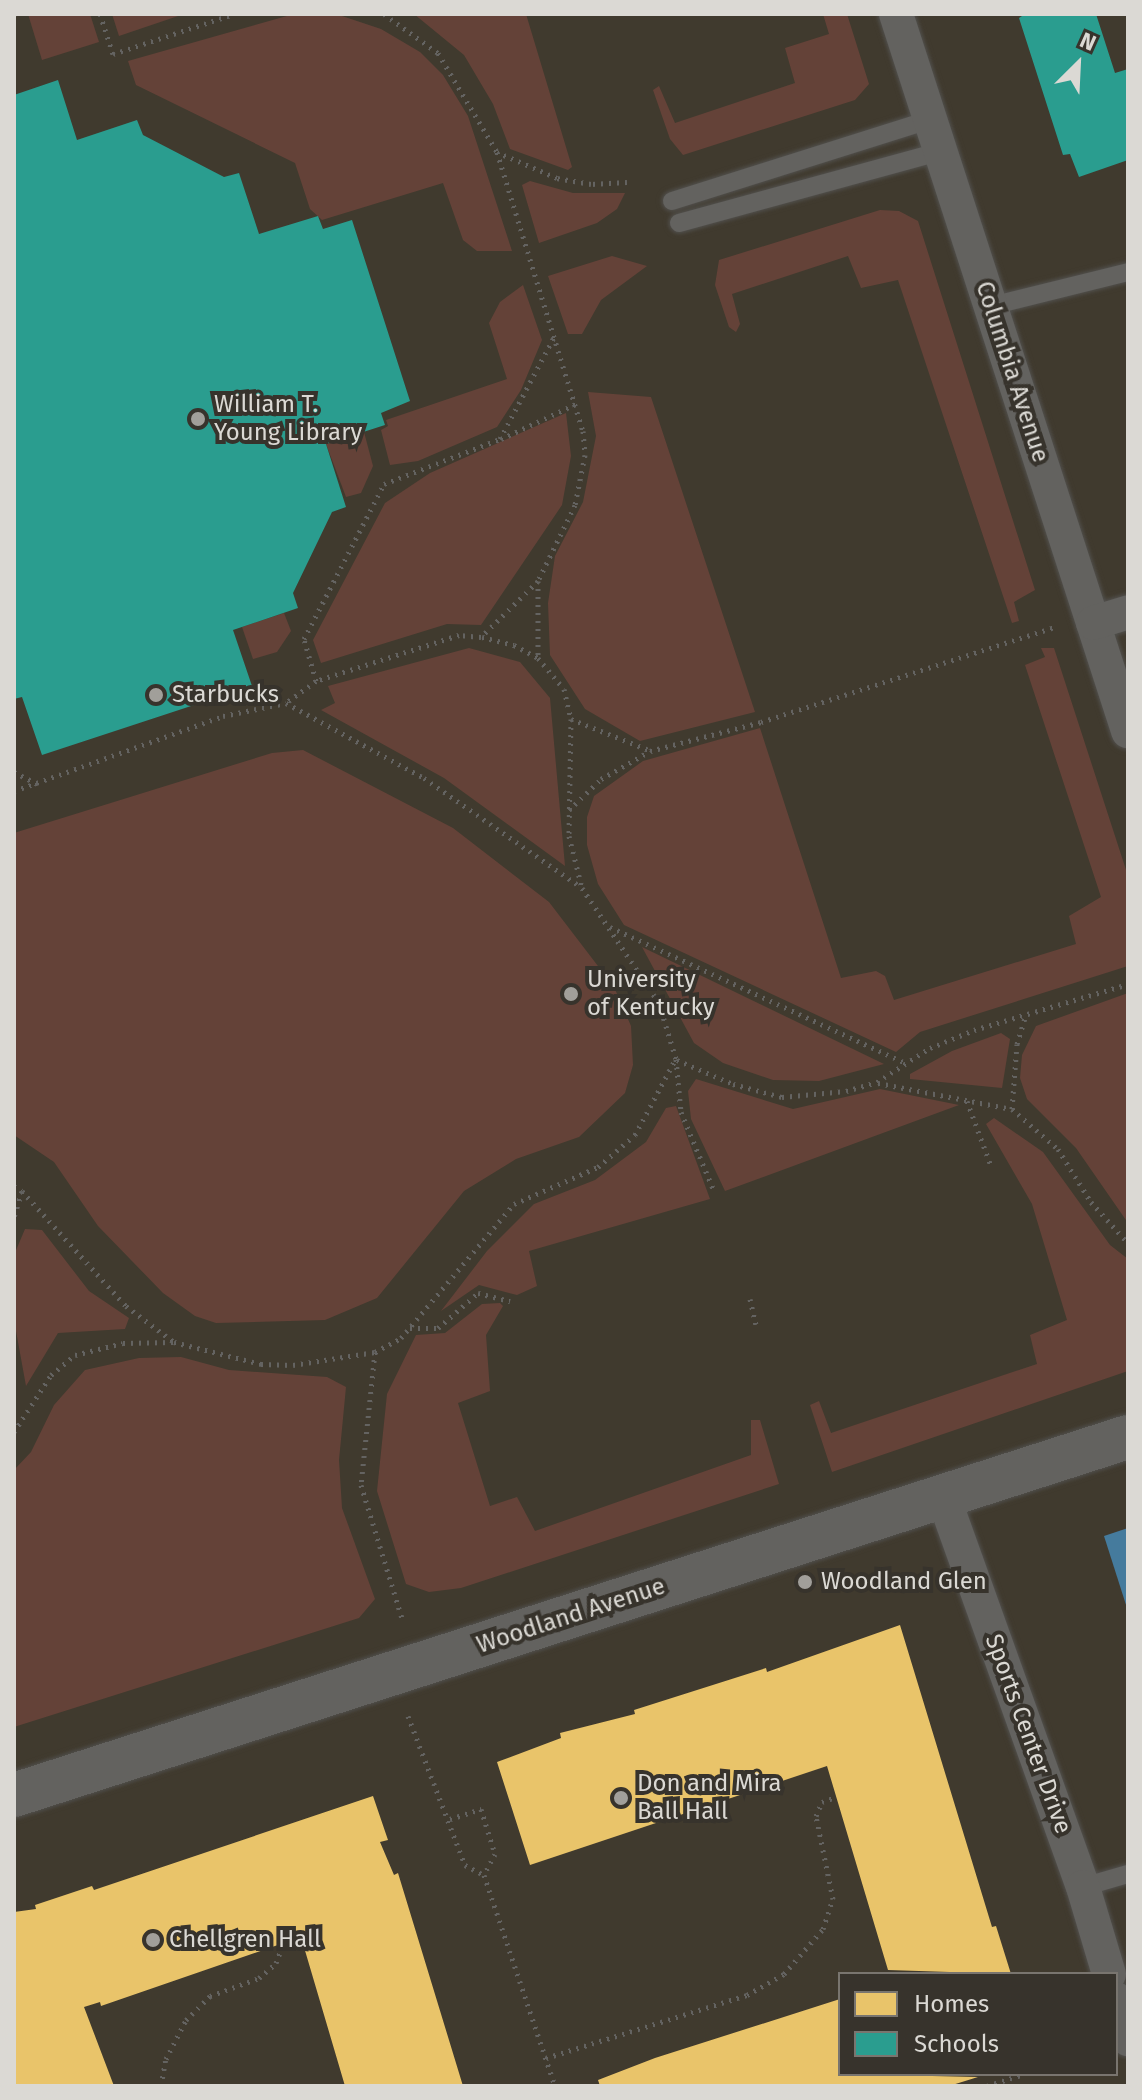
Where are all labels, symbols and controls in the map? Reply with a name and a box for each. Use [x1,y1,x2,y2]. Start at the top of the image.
north arrow [1038,24,1118,104]
text: N [1076,26,1100,57]
street label: Columbia Avenue [969,278,1055,466]
place label: William T. Young Library [214,391,362,447]
marker: William T. Young Library [189,410,207,428]
place label: Starbucks [172,681,279,709]
marker: Starbucks [147,686,165,704]
place label: University of Kentucky [587,966,715,1022]
marker: University of Kentucky [562,985,580,1003]
place label: Woodland Glen [821,1568,987,1596]
street label: Woodland Avenue [473,1572,669,1660]
marker: Woodland Glen [796,1573,814,1591]
street label: Sports Center Drive [979,1630,1077,1838]
place label: Don and Mira Ball Hall [637,1770,782,1826]
marker: Don and Mira Ball Hall [612,1789,630,1807]
place label: Chellgren Hall [169,1926,321,1954]
marker: Chellgren Hall [144,1931,162,1949]
legend [838,1972,1118,2076]
text: Homes [914,1990,989,2018]
text: Schools [914,2030,999,2058]

